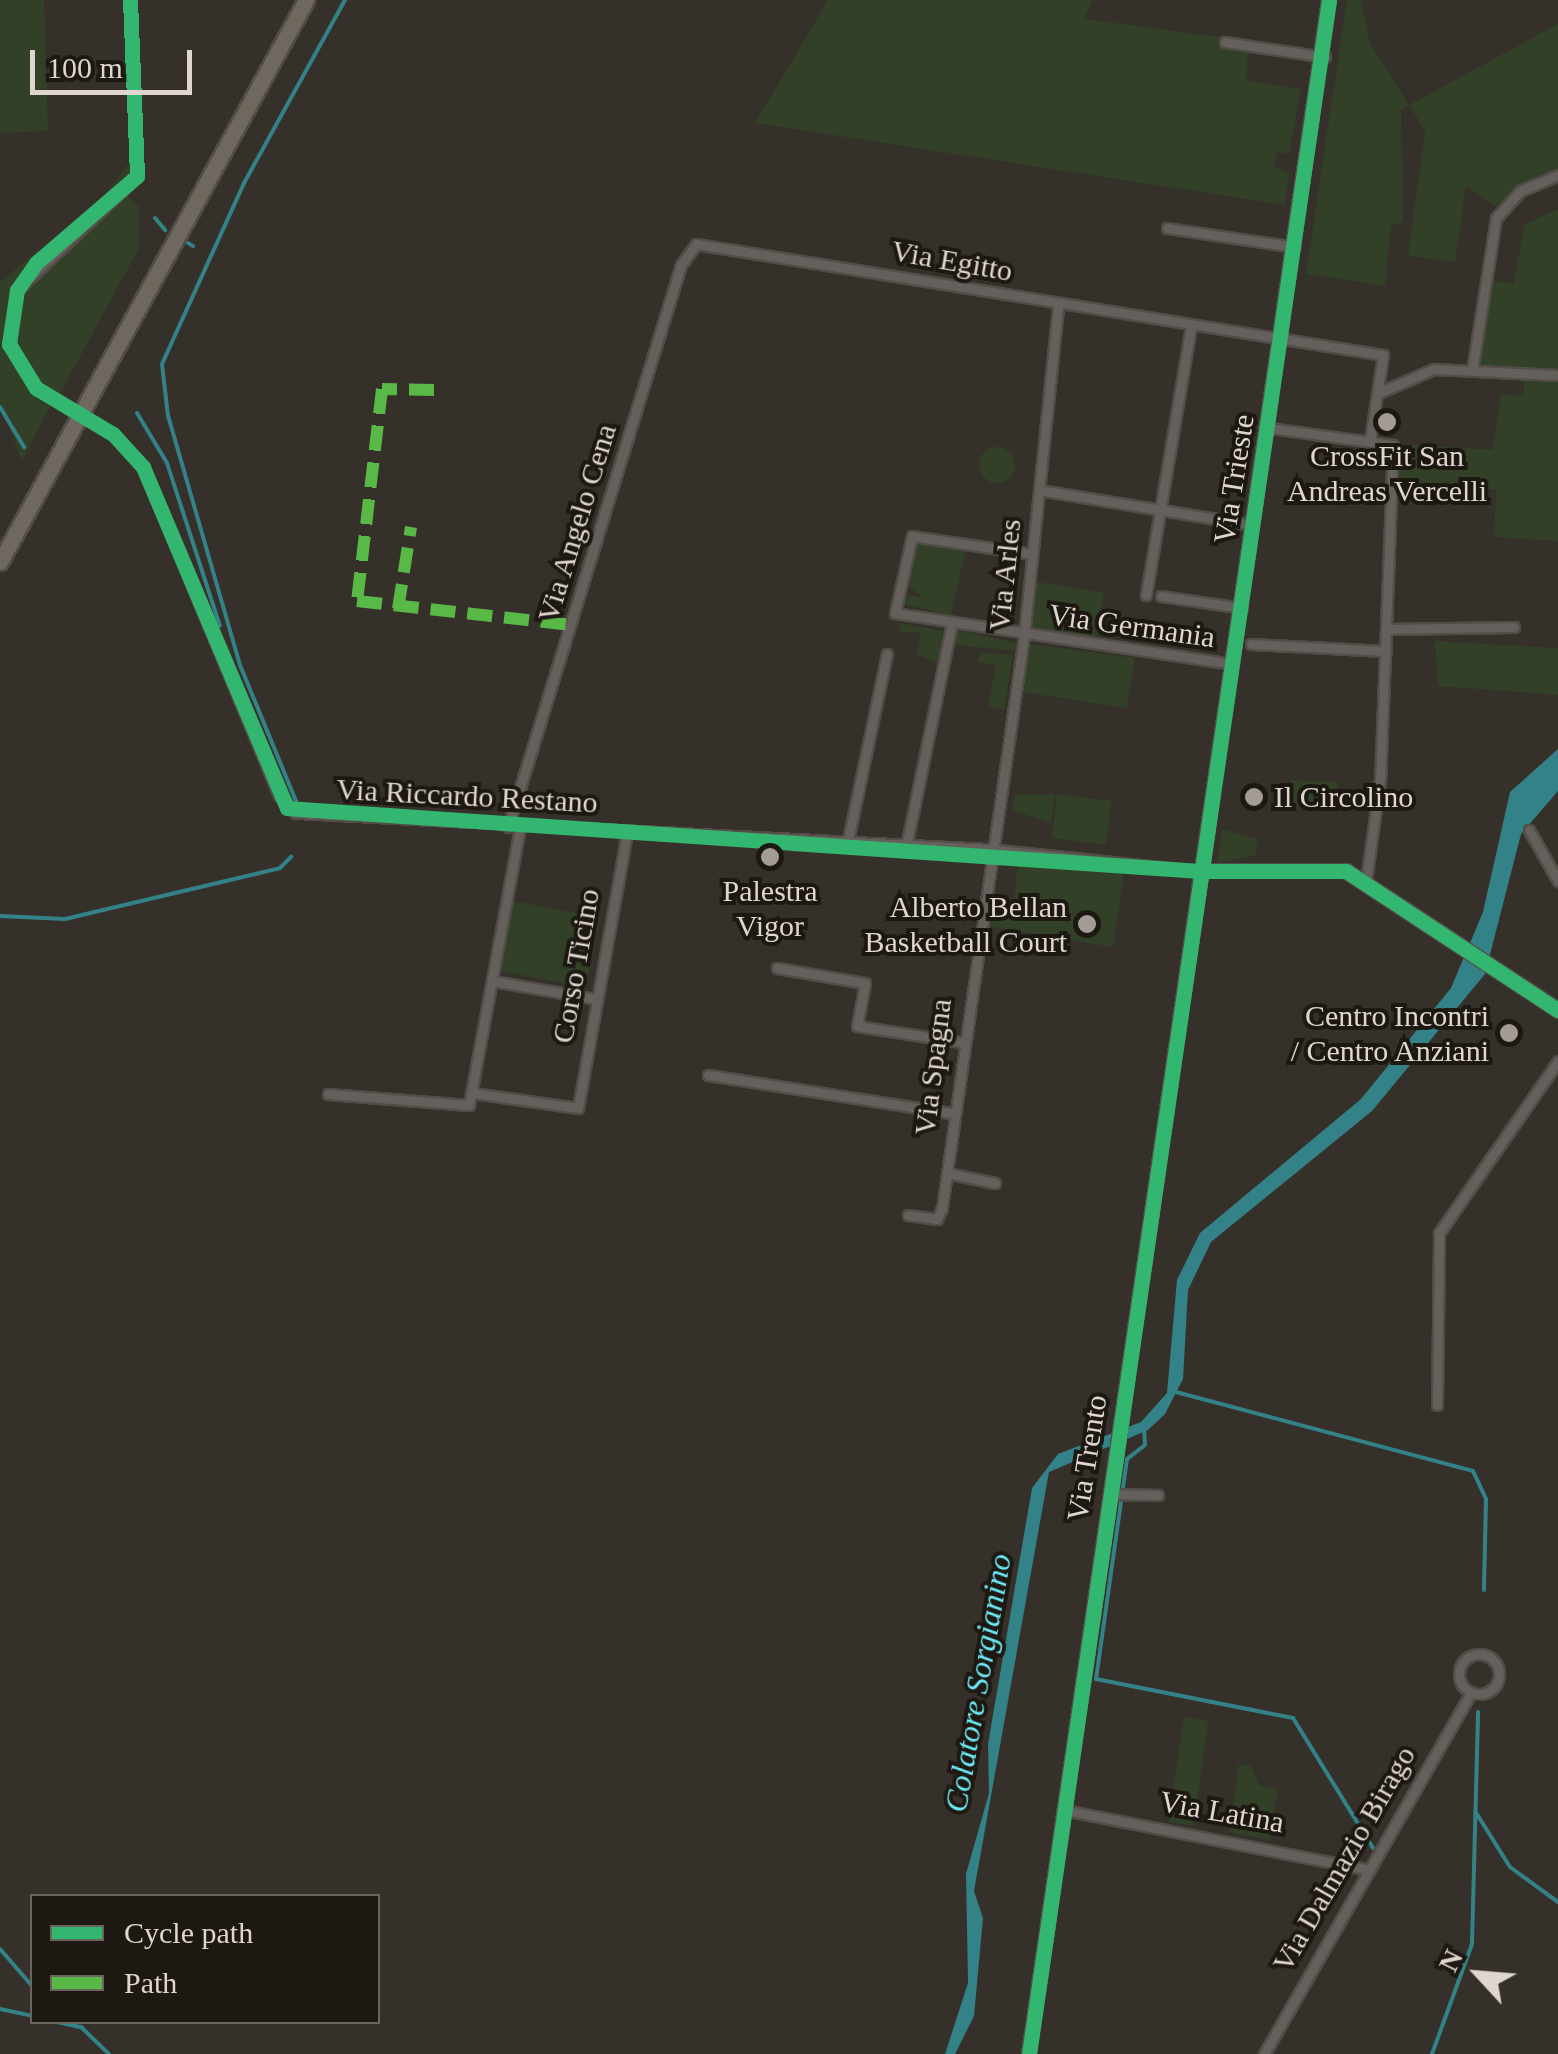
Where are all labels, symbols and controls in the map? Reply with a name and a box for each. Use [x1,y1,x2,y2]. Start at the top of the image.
scale bar [35,30,198,92]
text: 100 m [47,51,123,84]
street label: Via Egitto [889,233,1015,289]
street label: Via Trieste [1206,411,1262,547]
marker: CrossFit San Andreas Vercelli [1376,411,1398,433]
street label: Via Angelo Cena [530,419,624,627]
place label: CrossFit San Andreas Vercelli [1287,438,1487,508]
street label: Via Arles [981,516,1029,634]
street label: Via Germania [1047,597,1217,655]
street label: Via Riccardo Restano [336,771,598,821]
place label: Il Circolino [1274,779,1413,815]
marker: Il Circolino [1243,786,1265,808]
marker: Palestra Vigor [759,846,781,868]
place label: Palestra Vigor [723,873,817,944]
street label: Corso Ticino [545,886,607,1046]
place label: Alberto Bellan Basketball Court [865,889,1067,960]
marker: Alberto Bellan Basketball Court [1076,913,1098,935]
street label: Via Spagna [907,997,959,1137]
place label: Centro Incontri / Centro Anziani [1289,998,1489,1068]
marker: Centro Incontri / Centro Anziani [1498,1022,1520,1044]
street label: Via Trento [1059,1392,1115,1524]
water label: Colatore Sorgianino [936,1551,1020,1815]
street label: Via Dalmazio Birago [1265,1740,1423,1978]
street label: Via Latina [1157,1783,1287,1841]
legend [30,1894,380,2024]
text: Cycle path [124,1916,253,1949]
north arrow [1428,1924,1528,2024]
text: N [1432,1945,1469,1977]
text: Path [124,1966,177,1999]

